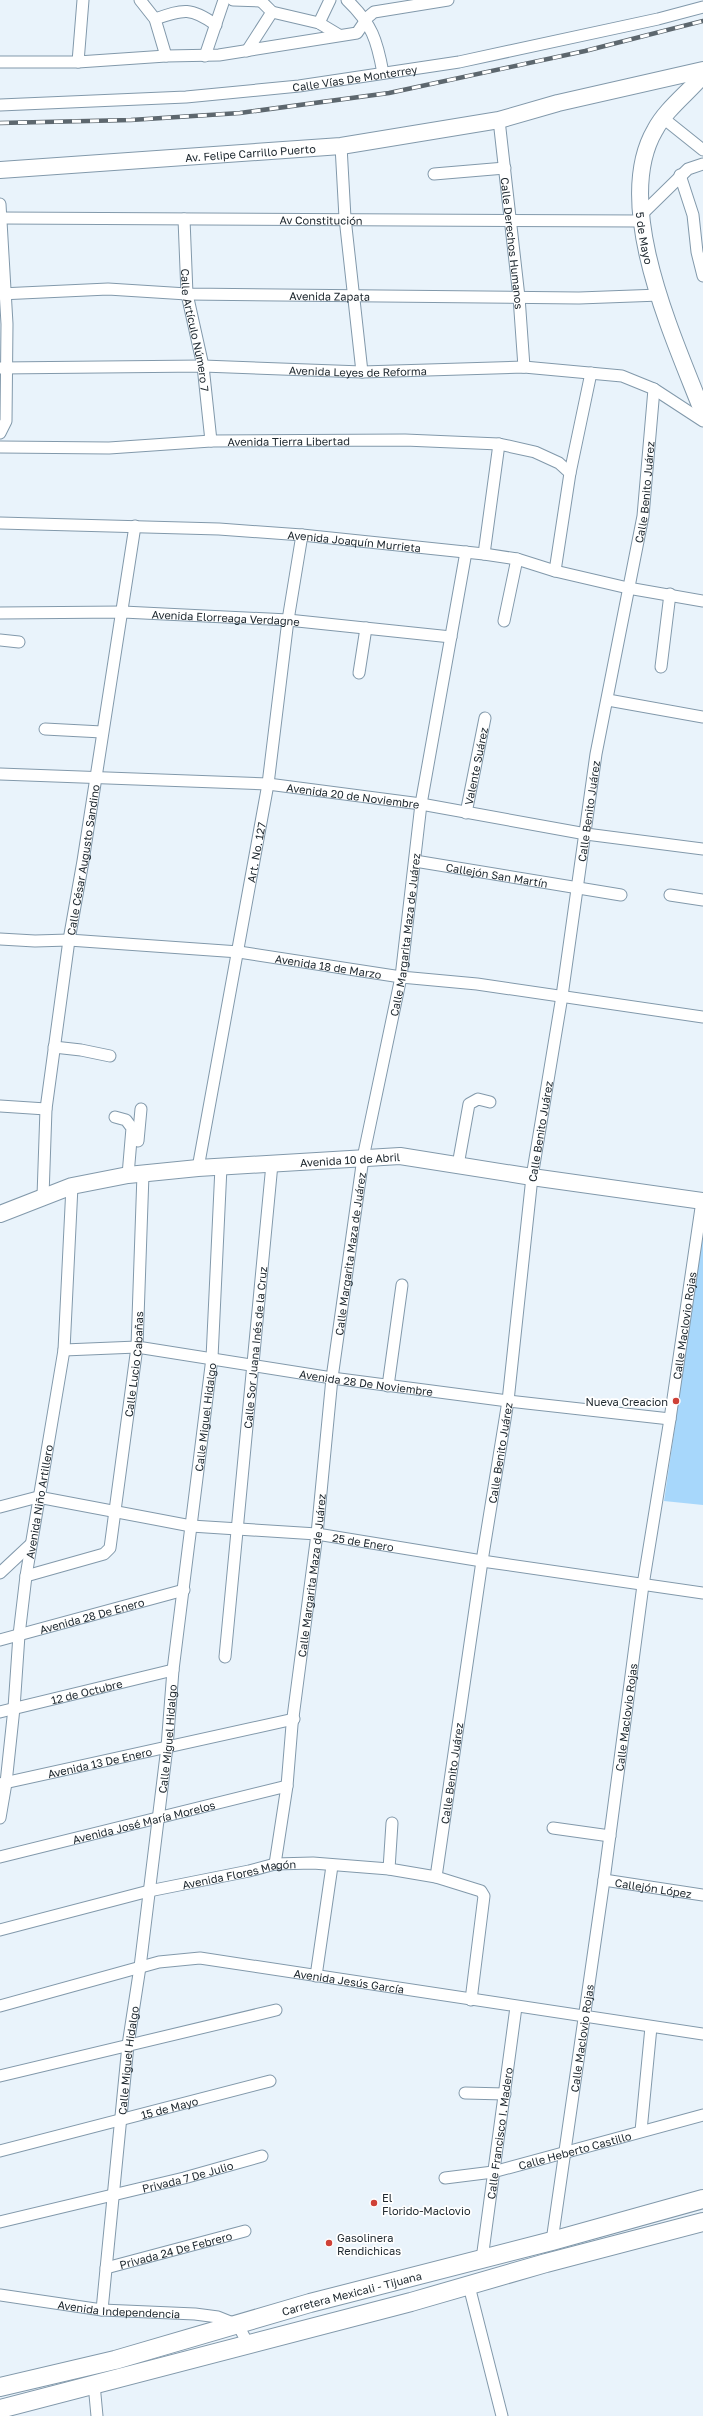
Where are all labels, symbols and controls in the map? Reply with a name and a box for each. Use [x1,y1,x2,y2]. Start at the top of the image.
street label: Calle Vías De Monterrey [292,62,418,93]
street label: Av. Felipe Carrillo Puerto [185,141,316,163]
street label: Calle Derechos Humanos [499,177,526,310]
street label: 5 de Mayo [634,211,656,266]
street label: Av Constitución [279,213,363,226]
street label: Calle Artículo Número 7 [179,268,212,392]
street label: Avenida Zapata [289,289,370,302]
street label: Avenida Leyes de Reforma [289,363,427,379]
street label: Avenida Tierra Libertad [228,434,350,447]
street label: Calle Benito Juárez [631,440,656,544]
street label: Avenida Joaquín Murrieta [287,527,422,554]
street label: Avenida Elorreaga Verdagne [151,607,301,628]
street label: Valente Suárez [461,726,490,806]
street label: Calle Benito Juárez [574,759,602,863]
street label: Avenida 20 de Noviembre [286,780,420,810]
street label: Calle César Augusto Sandino [63,783,101,936]
street label: Art. No. 127 [244,821,267,883]
street label: Calle Margarita Maza de Juárez [386,852,422,1017]
street label: Callejón San Martín [445,860,549,889]
street label: Avenida 18 de Marzo [274,951,383,980]
street label: Calle Benito Juárez [525,1079,554,1182]
street label: Avenida 10 de Abril [300,1149,401,1168]
street label: Calle Margarita Maza de Juárez [332,1171,367,1336]
street label: Calle Sor Juana Inés de la Cruz [240,1265,269,1429]
street label: Calle Maclovio Rojas [669,1271,698,1380]
street label: Calle Lucio Cabañas [121,1311,145,1418]
street label: Calle Miguel Hidalgo [191,1362,218,1472]
street label: Avenida 28 De Noviembre [299,1366,434,1398]
place label: Nueva Creacion [585,1395,668,1408]
marker: Nueva Creacion [671,1396,681,1406]
street label: Calle Benito Juárez [485,1401,514,1504]
street label: Avenida Niño Artillero [23,1443,55,1560]
street label: Calle Margarita Maza de Juárez [294,1493,327,1658]
street label: 25 de Enero [331,1530,395,1553]
street label: Avenida 28 De Enero [38,1595,146,1636]
street label: Calle Maclovio Rojas [612,1662,639,1772]
street label: 12 de Octubre [50,1676,123,1706]
street label: Calle Miguel Hidalgo [155,1683,178,1794]
street label: Calle Benito Juárez [437,1721,465,1825]
street label: Avenida 13 De Enero [46,1744,153,1780]
street label: Avenida José María Morelos [71,1798,217,1845]
street label: Avenida Flores Magón [181,1857,296,1891]
street label: Callejón López [614,1875,693,1900]
street label: Avenida Jesús García [293,1966,405,1995]
street label: Calle Maclovio Rojas [567,1983,595,2093]
street label: Calle Miguel Hidalgo [115,2005,140,2115]
street label: Calle Francisco I. Madero [484,2066,514,2200]
street label: 15 de Mayo [139,2093,200,2121]
street label: Calle Heberto Castillo [517,2128,633,2171]
street label: Privada 7 De Julio [141,2158,235,2194]
place label: El Florido-Maclovio [382,2191,471,2217]
marker: El Florido-Maclovio [369,2198,379,2208]
street label: Privada 24 De Febrero [118,2228,234,2271]
place label: Gasolinera Rendichicas [337,2231,401,2257]
marker: Gasolinera Rendichicas [324,2238,334,2248]
street label: Carretera Mexicali - Tijuana [280,2268,423,2317]
street label: Avenida Independencia [57,2297,181,2320]

